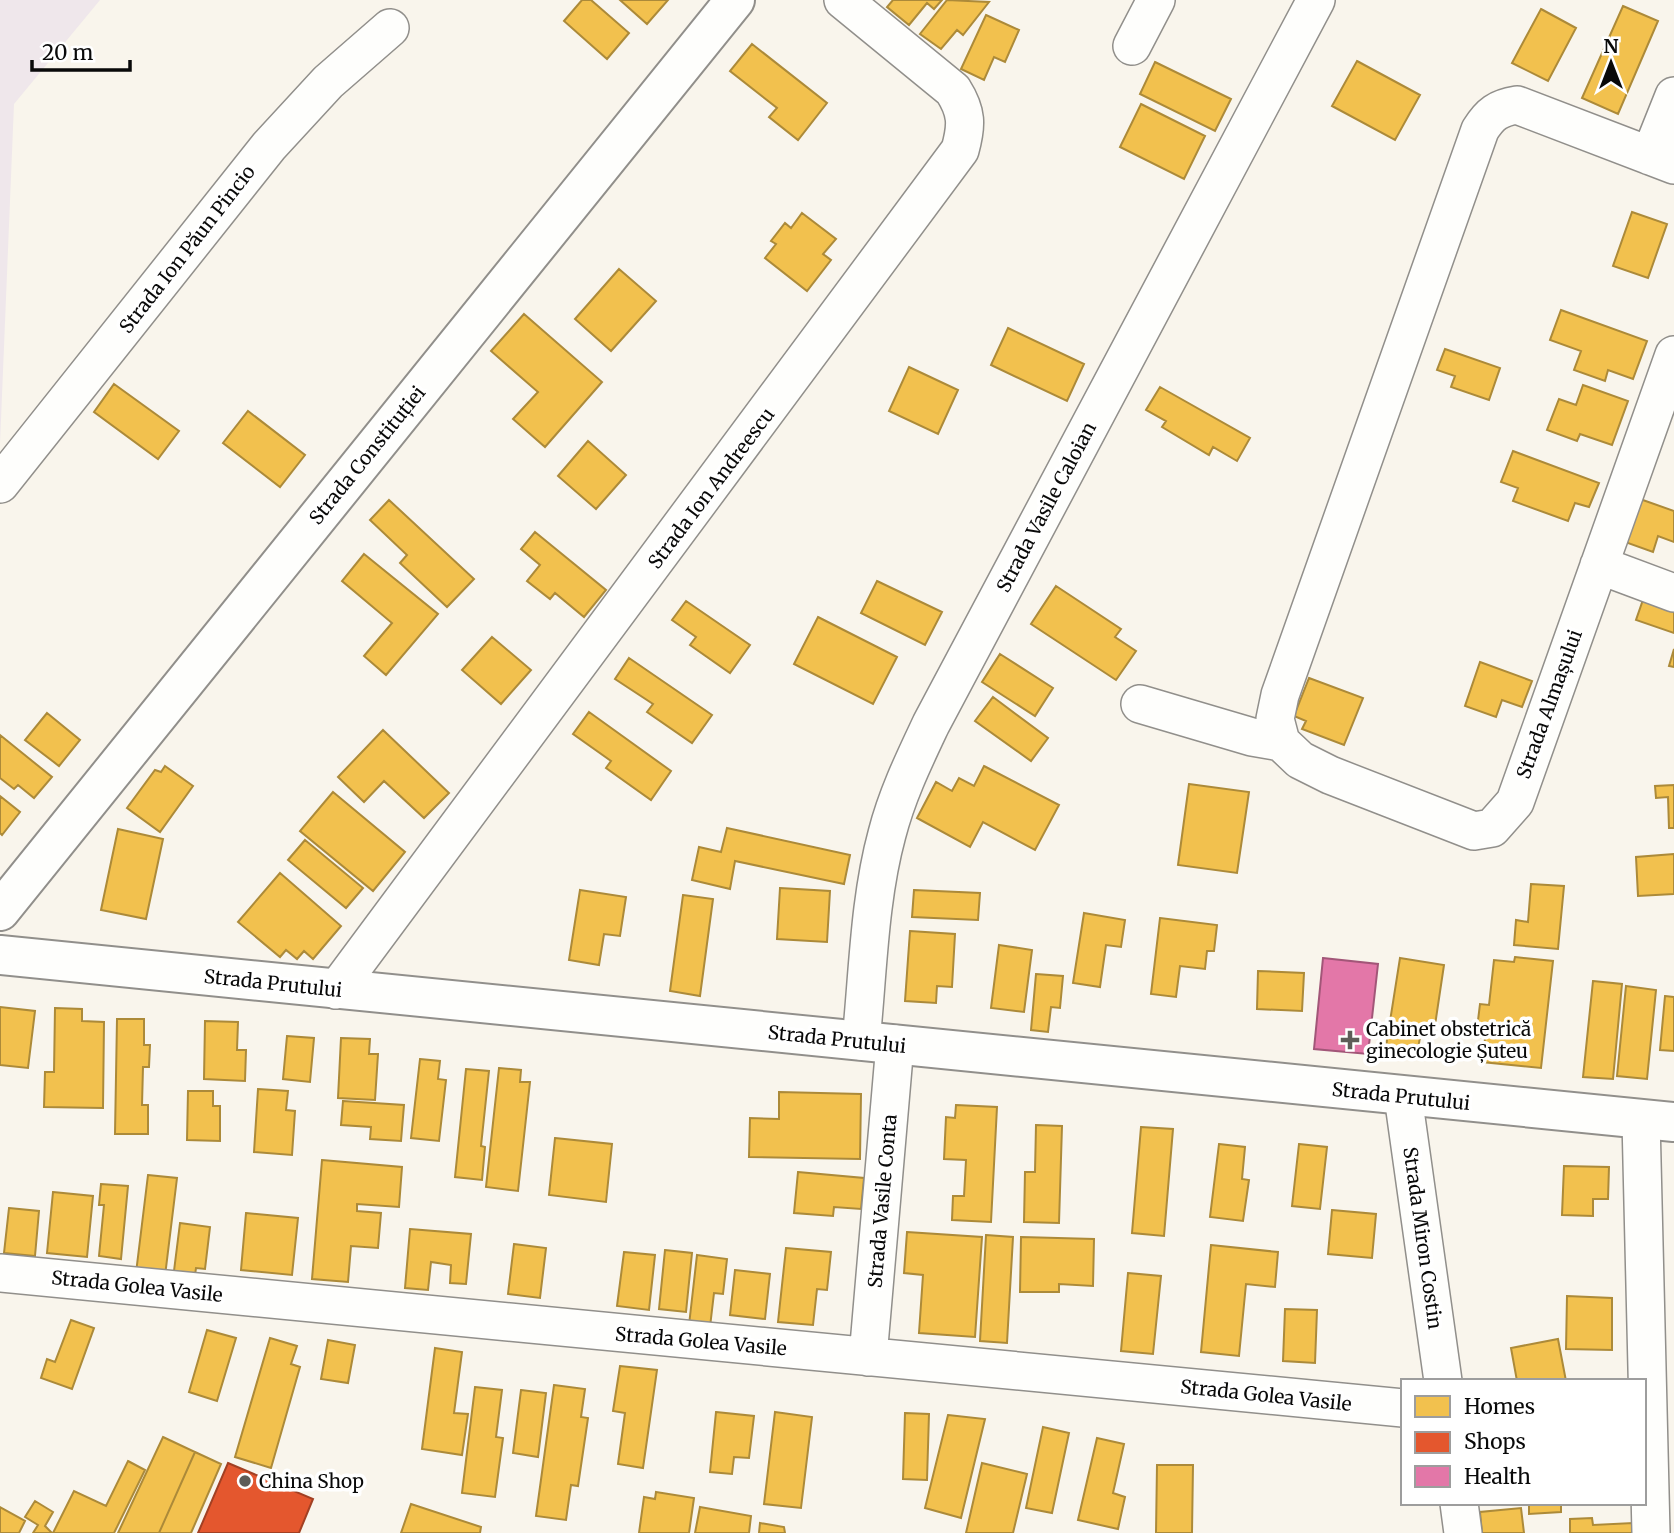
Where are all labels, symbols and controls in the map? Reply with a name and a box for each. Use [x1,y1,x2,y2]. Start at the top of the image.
scale bar [32,28,130,72]
north arrow [1576,28,1646,98]
text: N [1603,34,1619,58]
text: 20 m [42,39,94,66]
street label: Strada Ion Păun Pincio [114,160,260,338]
street label: Strada Constituției [304,381,431,530]
street label: Strada Ion Andreescu [643,403,779,573]
street label: Strada Vasile Caloian [991,417,1101,596]
street label: Strada Almașului [1511,626,1588,782]
street label: Strada Prutului [203,964,343,1002]
place label: Cabinet obstetrică ginecologie Șuteu [1366,1017,1531,1064]
street label: Strada Prutului [767,1020,907,1058]
marker: Cabinet obstetrică ginecologie Șuteu [1340,1030,1360,1050]
street label: Strada Prutului [1331,1077,1471,1115]
street label: Strada Vasile Conta [862,1113,902,1289]
street label: Strada Miron Costin [1398,1145,1448,1331]
street label: Strada Golea Vasile [50,1265,224,1307]
street label: Strada Golea Vasile [614,1322,788,1360]
street label: Strada Golea Vasile [1179,1374,1353,1416]
legend [1401,1379,1646,1505]
text: Homes [1464,1393,1535,1420]
text: Shops [1464,1428,1526,1455]
text: Health [1464,1463,1531,1490]
place label: China Shop [259,1469,364,1493]
marker: China Shop [237,1473,253,1489]

